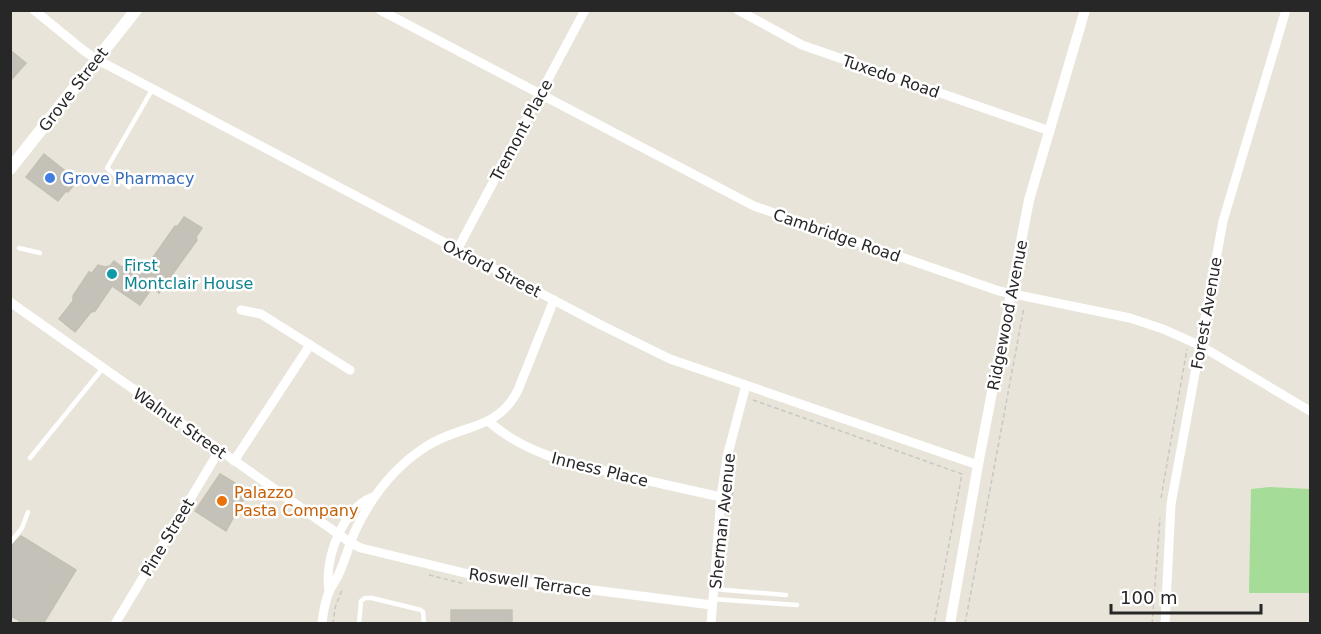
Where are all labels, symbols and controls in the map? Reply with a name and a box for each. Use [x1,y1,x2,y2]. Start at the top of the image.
street label: Grove Street [35,43,112,135]
street label: Tuxedo Road [839,51,942,102]
street label: Tremont Place [486,76,556,185]
place label: Grove Pharmacy [62,169,194,188]
marker: Grove Pharmacy [43,171,57,185]
street label: Cambridge Road [771,205,903,266]
street label: Oxford Street [440,236,544,301]
street label: Ridgewood Avenue [984,238,1031,392]
street label: Forest Avenue [1187,255,1226,371]
place label: First Montclair House [124,256,253,293]
marker: First Montclair House [105,267,119,281]
street label: Walnut Street [129,384,230,463]
street label: Inness Place [549,448,650,491]
street label: Sherman Avenue [706,452,739,590]
place label: Palazzo Pasta Company [234,483,358,520]
marker: Palazzo Pasta Company [215,494,229,508]
street label: Pine Street [137,495,198,580]
street label: Roswell Terrace [467,564,592,601]
scale bar [1111,577,1261,615]
text: 100 m [1120,587,1178,608]

